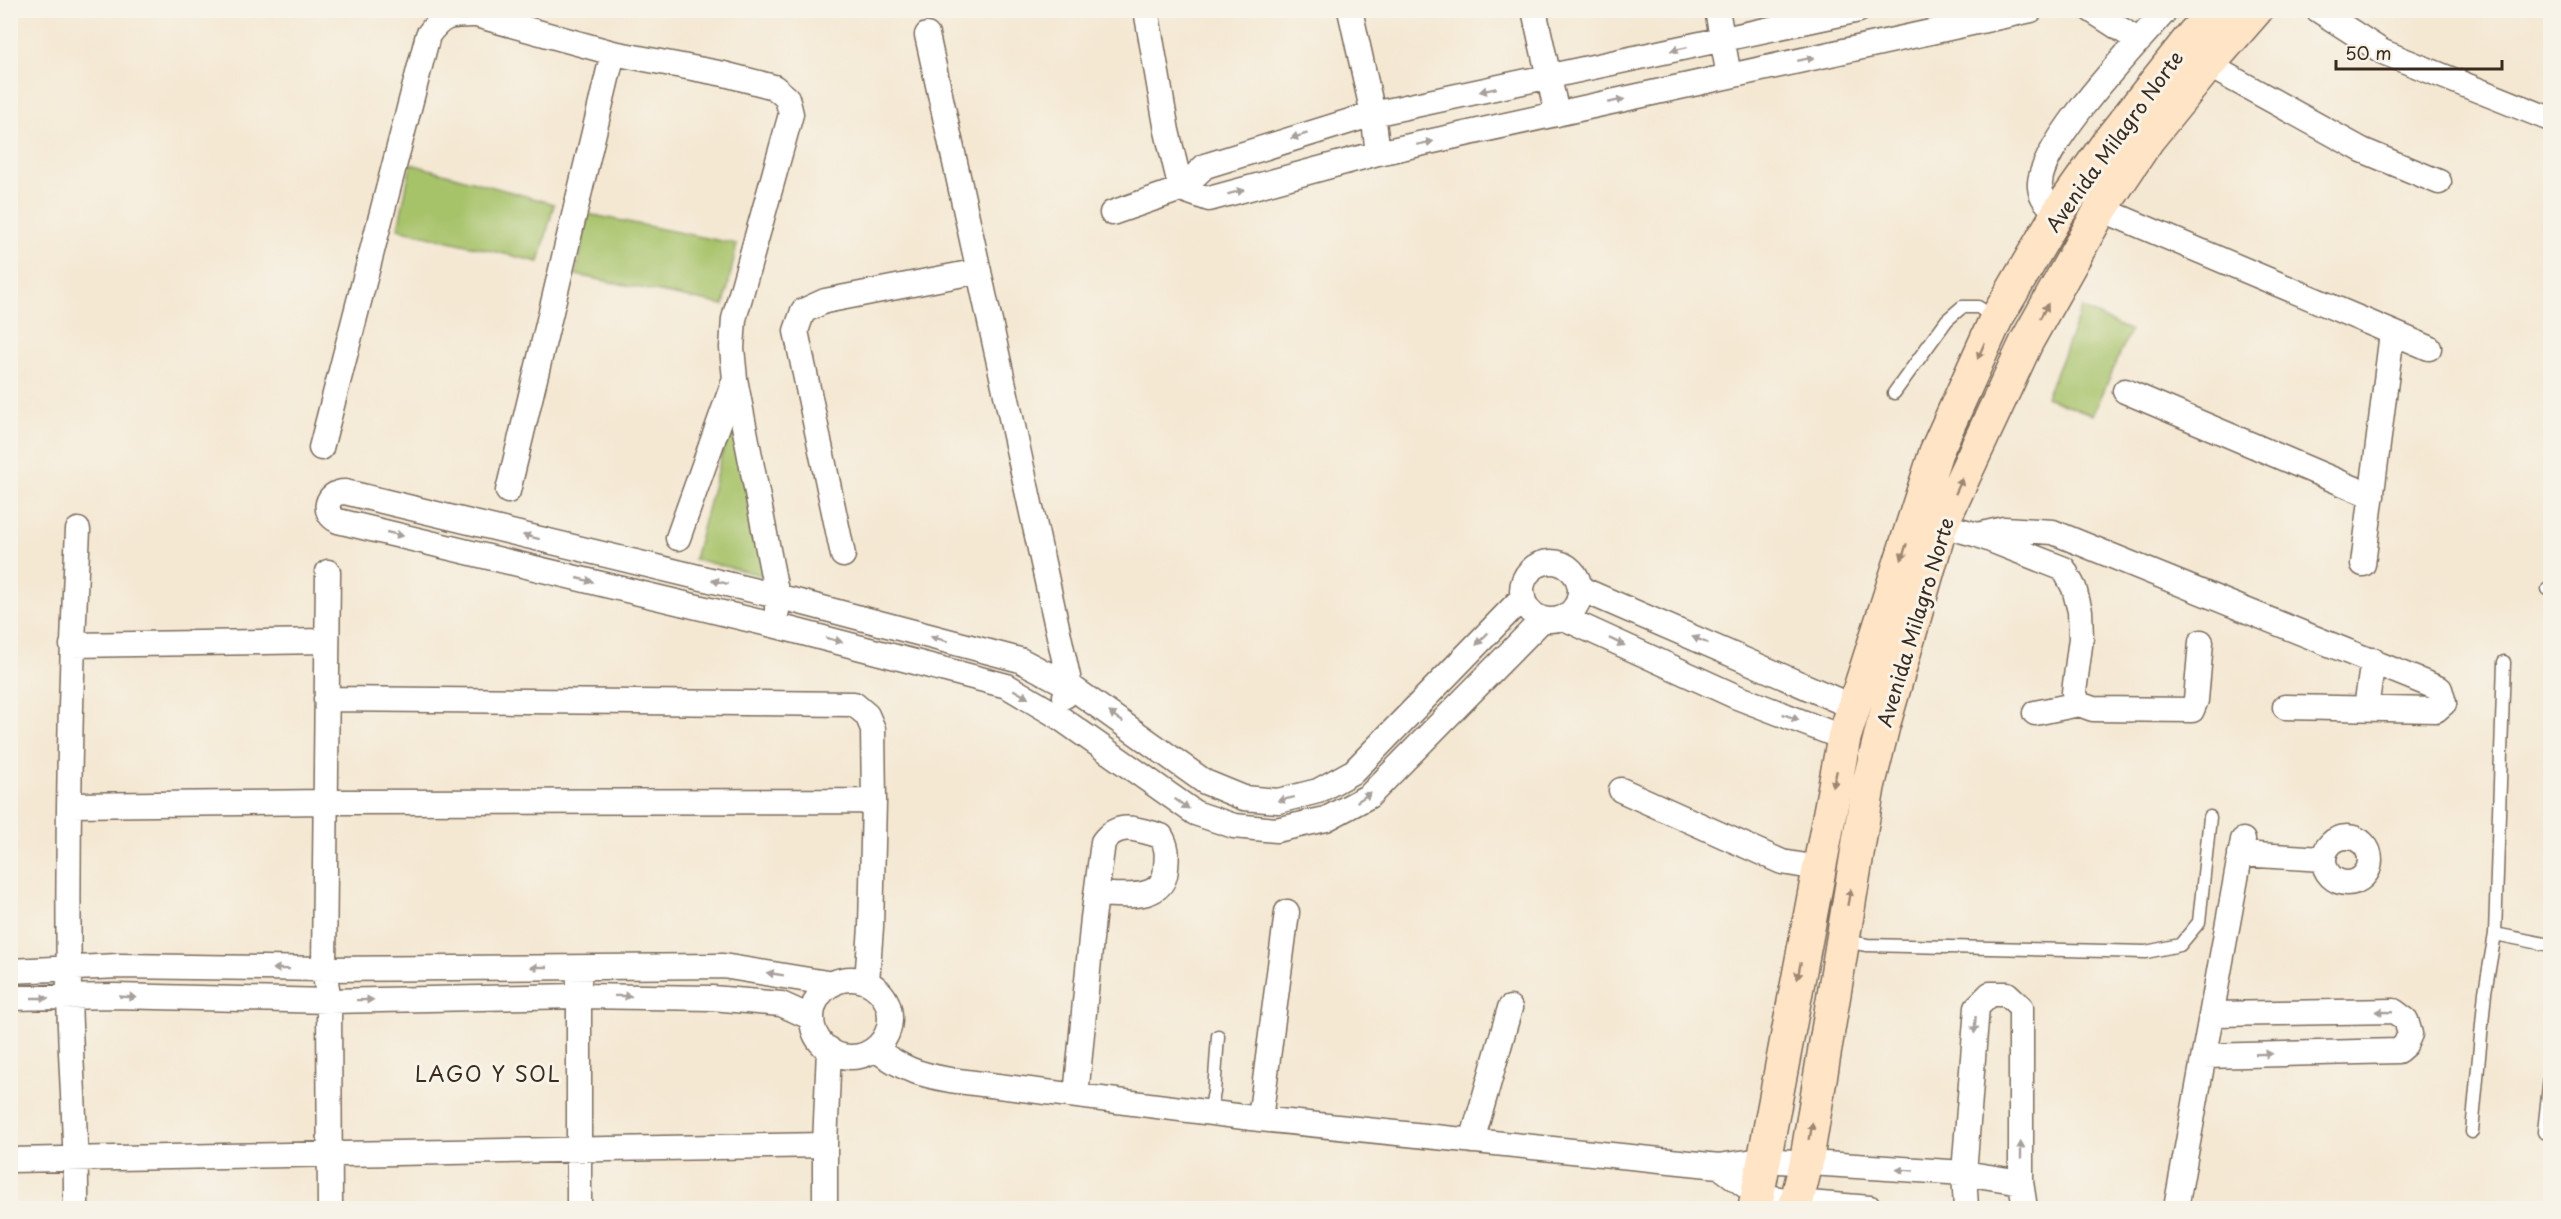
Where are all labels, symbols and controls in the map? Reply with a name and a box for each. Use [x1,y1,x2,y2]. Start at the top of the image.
scale bar [2336,33,2502,71]
text: 50 m [2345,39,2392,66]
street label: Avenida Milagro Norte [2038,44,2190,238]
one-way arrow [1669,45,1688,54]
one-way arrow [1797,54,1815,64]
one-way arrow [1478,86,1497,95]
one-way arrow [1606,96,1625,105]
one-way arrow [1290,132,1308,141]
one-way arrow [1416,137,1434,147]
one-way arrow [1227,186,1245,196]
one-way arrow [2039,302,2049,319]
one-way arrow [1976,342,1986,360]
one-way arrow [1955,478,1964,495]
street label: Avenida Milagro Norte [1869,514,1961,730]
one-way arrow [386,530,405,540]
one-way arrow [521,531,540,541]
one-way arrow [1898,543,1908,561]
one-way arrow [576,575,594,585]
one-way arrow [711,577,729,587]
one-way arrow [1476,632,1490,646]
one-way arrow [930,634,948,643]
one-way arrow [1691,635,1709,644]
one-way arrow [825,636,843,646]
one-way arrow [1609,637,1627,647]
one-way arrow [1013,689,1030,699]
one-way arrow [1108,712,1123,724]
one-way arrow [1782,713,1800,723]
one-way arrow [1830,770,1839,789]
one-way arrow [1356,791,1372,803]
one-way arrow [1277,794,1295,804]
one-way arrow [1174,798,1190,809]
one-way arrow [1845,887,1854,906]
one-way arrow [1794,961,1803,980]
one-way arrow [529,963,548,972]
one-way arrow [271,964,290,974]
one-way arrow [765,970,784,979]
one-way arrow [119,992,138,1002]
one-way arrow [613,992,632,1001]
one-way arrow [31,993,50,1003]
one-way arrow [356,995,375,1005]
one-way arrow [2375,1007,2394,1016]
one-way arrow [1970,1016,1980,1035]
one-way arrow [2254,1050,2273,1059]
district label: LAGO Y SOL [415,1057,561,1089]
one-way arrow [1807,1121,1816,1140]
one-way arrow [2016,1141,2026,1160]
one-way arrow [1896,1165,1915,1174]

